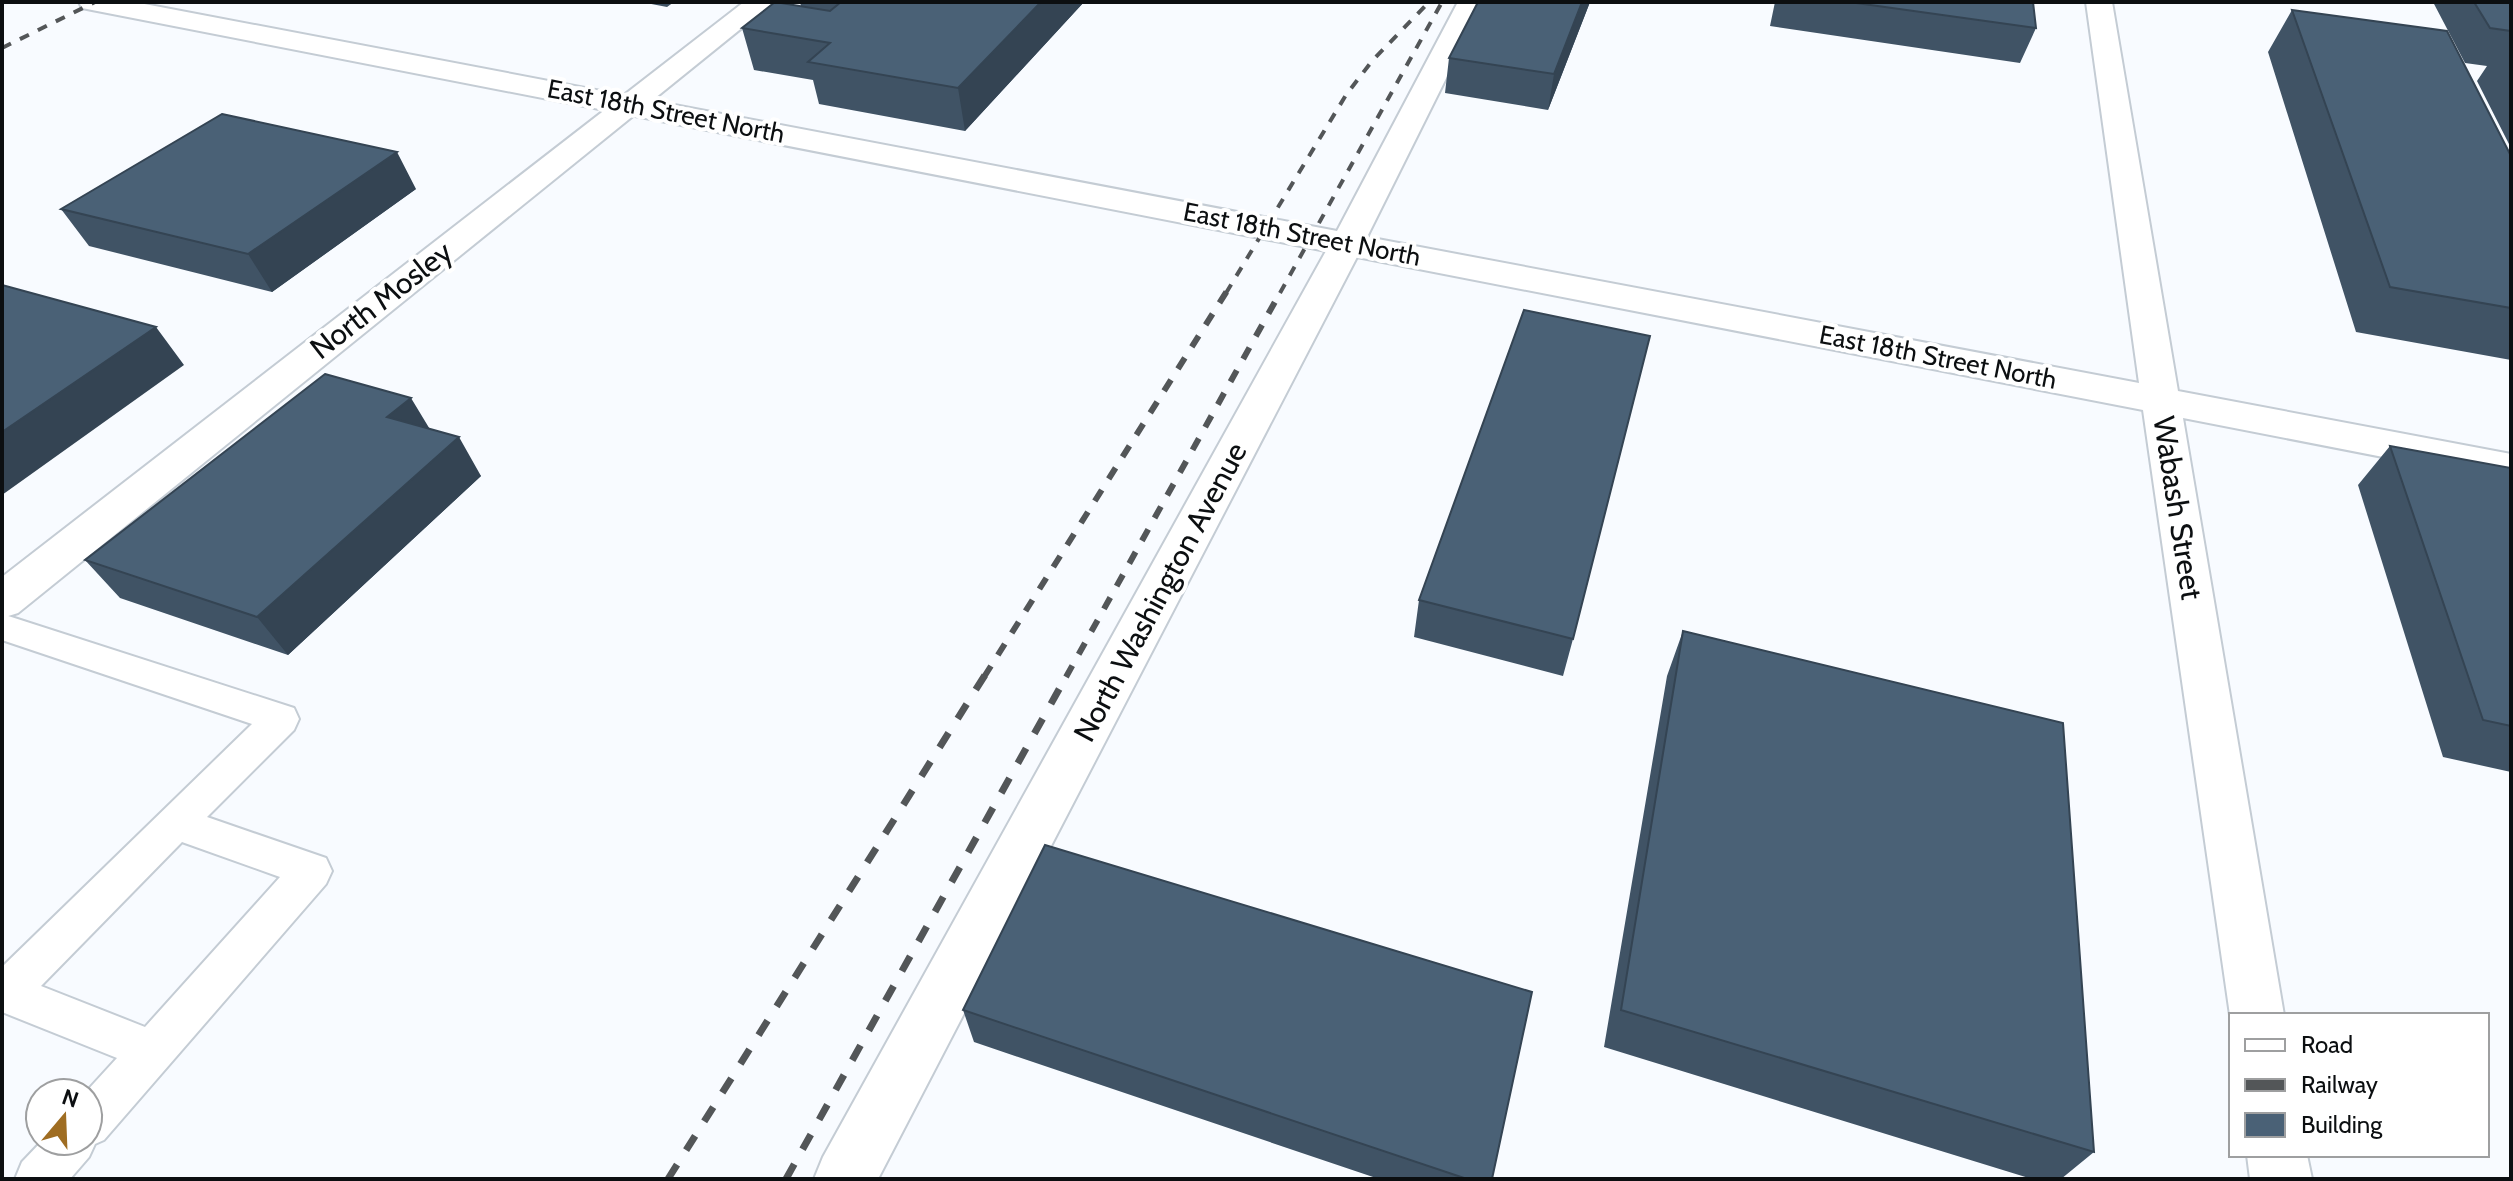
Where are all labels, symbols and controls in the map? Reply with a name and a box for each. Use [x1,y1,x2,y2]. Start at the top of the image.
street label: East 18th Street North [545,72,787,150]
street label: East 18th Street North [1181,195,1423,273]
street label: North Mosley [303,233,459,367]
street label: East 18th Street North [1817,318,2059,396]
street label: Wabash Street [2145,414,2211,602]
street label: North Washington Avenue [1065,436,1255,748]
legend [2229,1013,2489,1157]
text: Road [2301,1030,2353,1059]
text: Railway [2301,1070,2378,1099]
north arrow [24,1077,104,1157]
text: N [59,1083,82,1114]
text: Building [2301,1110,2383,1139]

